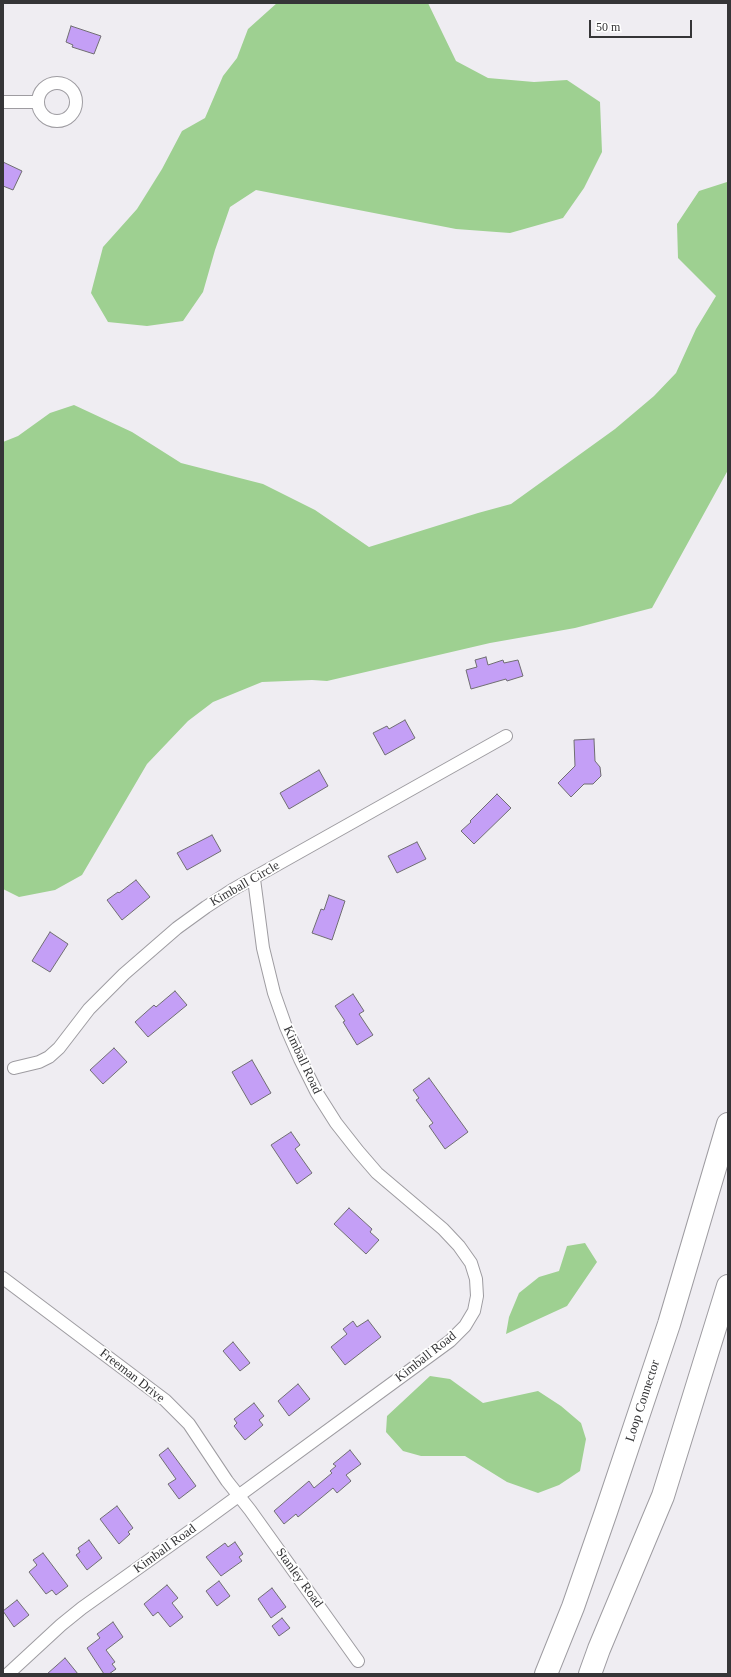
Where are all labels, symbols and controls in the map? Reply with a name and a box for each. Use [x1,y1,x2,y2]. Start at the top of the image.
scale bar [591,12,694,38]
text: 50 m [596,20,620,34]
street label: Kimball Circle [207,858,283,910]
street label: Kimball Road [279,1023,325,1097]
street label: Kimball Road [392,1328,460,1386]
street label: Freeman Drive [96,1346,168,1406]
street label: Loop Connector [622,1358,664,1444]
street label: Kimball Road [131,1521,199,1577]
street label: Stanley Road [272,1545,326,1611]

